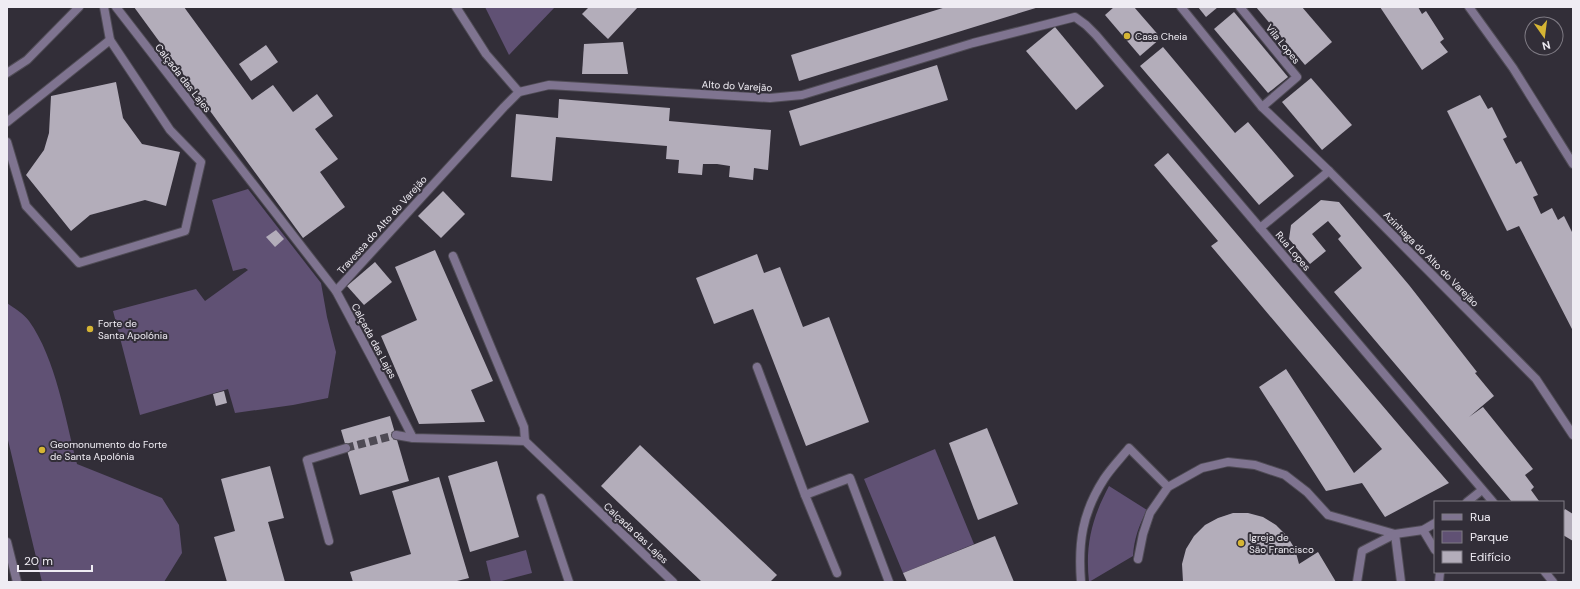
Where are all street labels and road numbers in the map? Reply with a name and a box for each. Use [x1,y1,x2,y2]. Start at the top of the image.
street label: Vila Lopes [1263,22,1303,66]
street label: Calçada das Lajes [152,41,214,115]
street label: Alto do Varejão [701,78,773,94]
street label: Travessa do Alto do Varejão [334,173,430,277]
street label: Azinhaga do Alto do Varejão [1381,209,1482,310]
street label: Rua Lopes [1273,229,1313,273]
street label: Calçada das Lajes [349,301,399,381]
street label: Calçada das Lajes [601,500,671,566]

